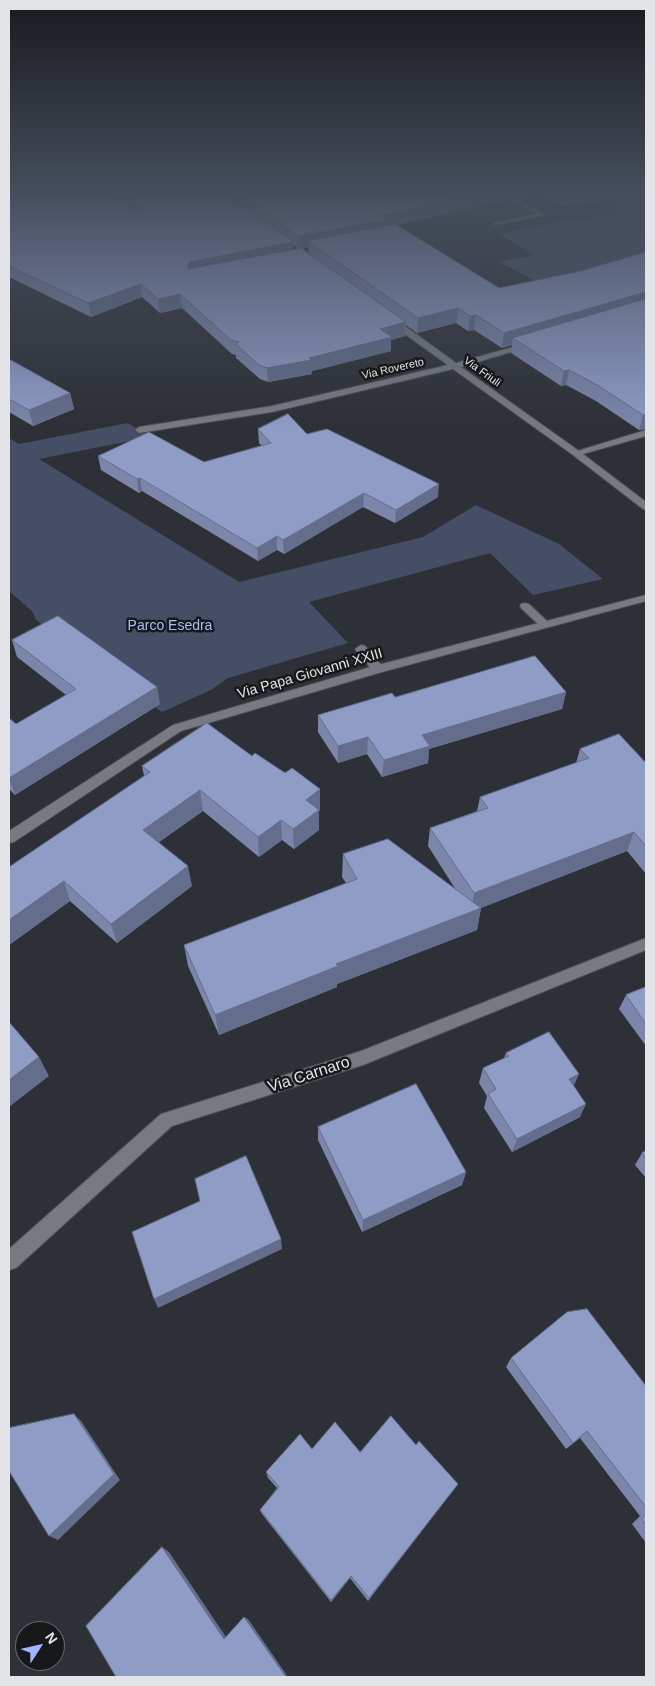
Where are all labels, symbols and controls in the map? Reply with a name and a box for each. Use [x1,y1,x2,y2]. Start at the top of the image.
street label: Via Friuli [461,354,503,390]
street label: Via Rovereto [361,355,425,383]
park label: Parco Esedra [128,618,212,634]
street label: Via Papa Giovanni XXIII [236,645,384,703]
street label: Via Carnaro [266,1053,352,1097]
north arrow [15,1621,65,1671]
text: N [42,1629,61,1647]

